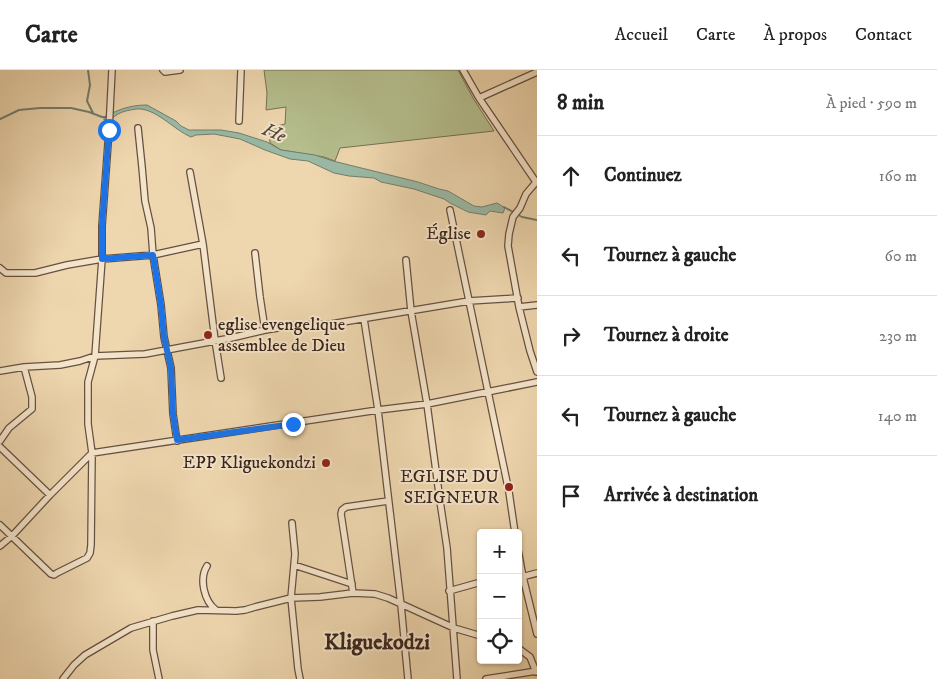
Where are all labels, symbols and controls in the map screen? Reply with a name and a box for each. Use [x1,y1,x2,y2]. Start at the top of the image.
text: Carte [25,20,78,50]
text: Accueil [615,24,668,46]
text: Carte [696,24,735,46]
text: À propos [763,24,827,46]
text: Contact [855,24,912,46]
text: 8 min [557,90,604,116]
text: À pied · 590 m [826,93,917,113]
water label: He [258,118,289,148]
route start [98,119,121,142]
icon: ahead [557,162,585,190]
text: Continuez [604,164,682,187]
text: 160 m [879,166,917,186]
place label: Église [426,223,471,245]
marker: Église [475,228,487,240]
icon: left [557,242,585,270]
text: Tournez à gauche [604,244,736,267]
text: 60 m [885,246,917,266]
place label: eglise evengelique assemblee de Dieu [218,314,346,357]
icon: right [557,322,585,350]
text: Tournez à droite [604,324,729,347]
text: 230 m [879,326,917,346]
marker: eglise evengelique assemblee de Dieu [202,329,214,341]
icon: left [557,402,585,430]
text: Tournez à gauche [604,404,736,427]
text: 140 m [878,406,917,426]
route end [282,413,305,436]
place label: EPP Kliguekondzi [183,452,316,474]
marker: EPP Kliguekondzi [320,457,332,469]
place label: EGLISE DU SEIGNEUR [400,466,499,509]
marker: EGLISE DU SEIGNEUR [503,481,515,493]
icon: arrive [557,482,585,510]
text: Arrivée à destination [604,484,758,507]
map controls [477,529,522,664]
button: + [477,529,522,574]
button: − [477,574,522,619]
button: locate [477,619,522,664]
district label: Kliguekodzi [324,629,430,656]

